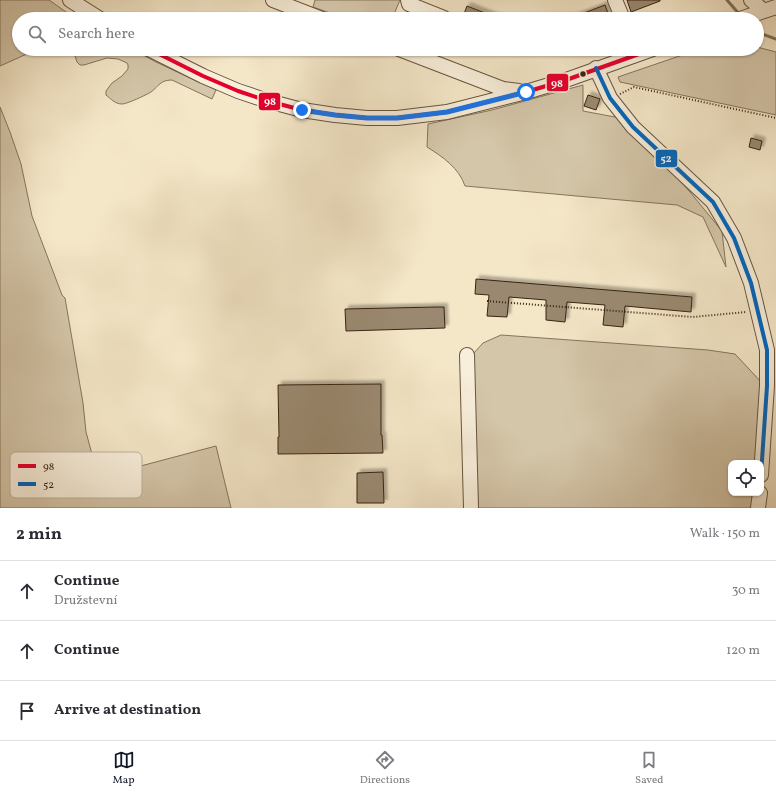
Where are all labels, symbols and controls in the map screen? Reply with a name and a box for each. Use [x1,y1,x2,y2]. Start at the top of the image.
search box [12,12,764,56]
icon: search [26,23,48,45]
text: Search here [58,24,135,45]
unlabelled marker [578,69,588,79]
line badge: 98 [546,73,569,92]
text: 98 [551,77,563,92]
route start [517,83,535,101]
line badge: 98 [258,92,281,111]
text: 98 [264,95,276,110]
route end [293,101,311,119]
line badge: 52 [655,149,678,168]
text: 52 [660,152,672,167]
legend [10,452,142,498]
text: 98 [43,460,55,475]
map controls [728,460,764,496]
button: locate [728,460,764,496]
text: 52 [43,478,54,493]
text: 2 min [16,523,62,546]
text: Walk · 150 m [690,525,760,543]
text: Continue [54,571,119,592]
icon: ahead [16,580,38,602]
text: 30 m [732,582,760,600]
text: Družstevní [54,592,117,610]
icon: ahead [16,640,38,662]
text: Continue [54,640,119,661]
text: 120 m [726,642,760,660]
icon: arrive [16,700,38,722]
text: Arrive at destination [54,700,201,721]
tab: Map [113,749,135,788]
tab: Directions [360,749,410,788]
tab: Saved [635,749,663,788]

